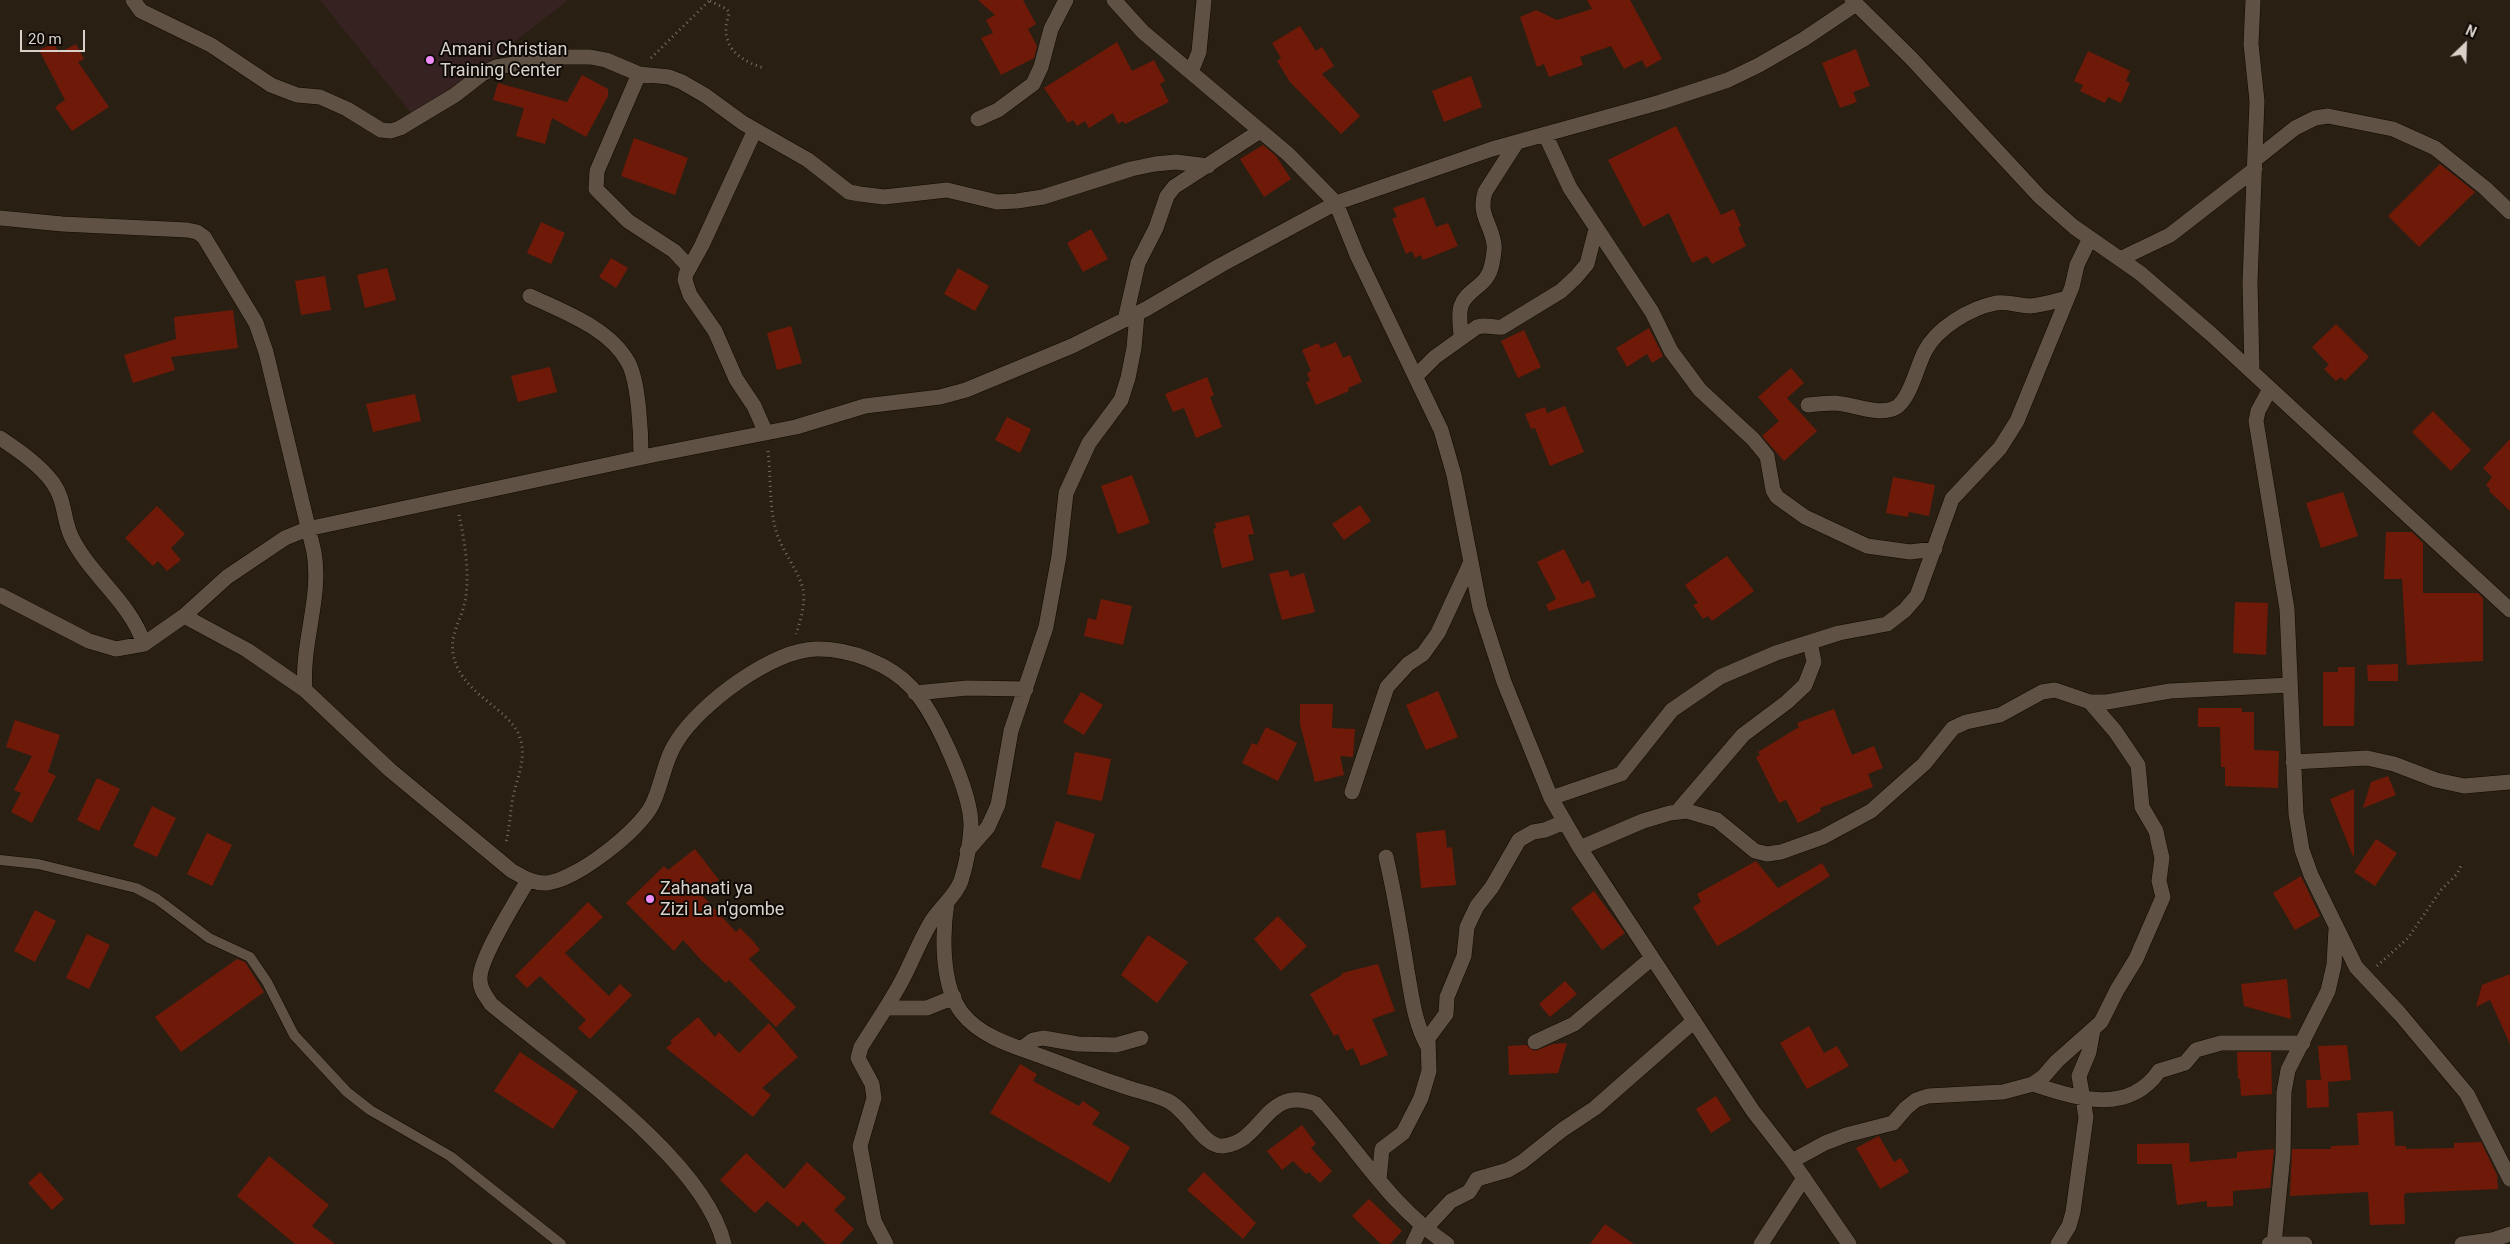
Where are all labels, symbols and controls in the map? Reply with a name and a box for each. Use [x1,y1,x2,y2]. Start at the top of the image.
scale bar [22,20,88,52]
north arrow [2440,20,2490,70]
text: N [2463,22,2479,41]
text: 20 m [28,30,62,48]
place label: Amani Christian Training Center [440,39,567,82]
marker: Amani Christian Training Center [424,54,436,66]
place label: Zahanati ya Zizi La n'gombe [660,878,784,921]
marker: Zahanati ya Zizi La n'gombe [644,893,656,905]

